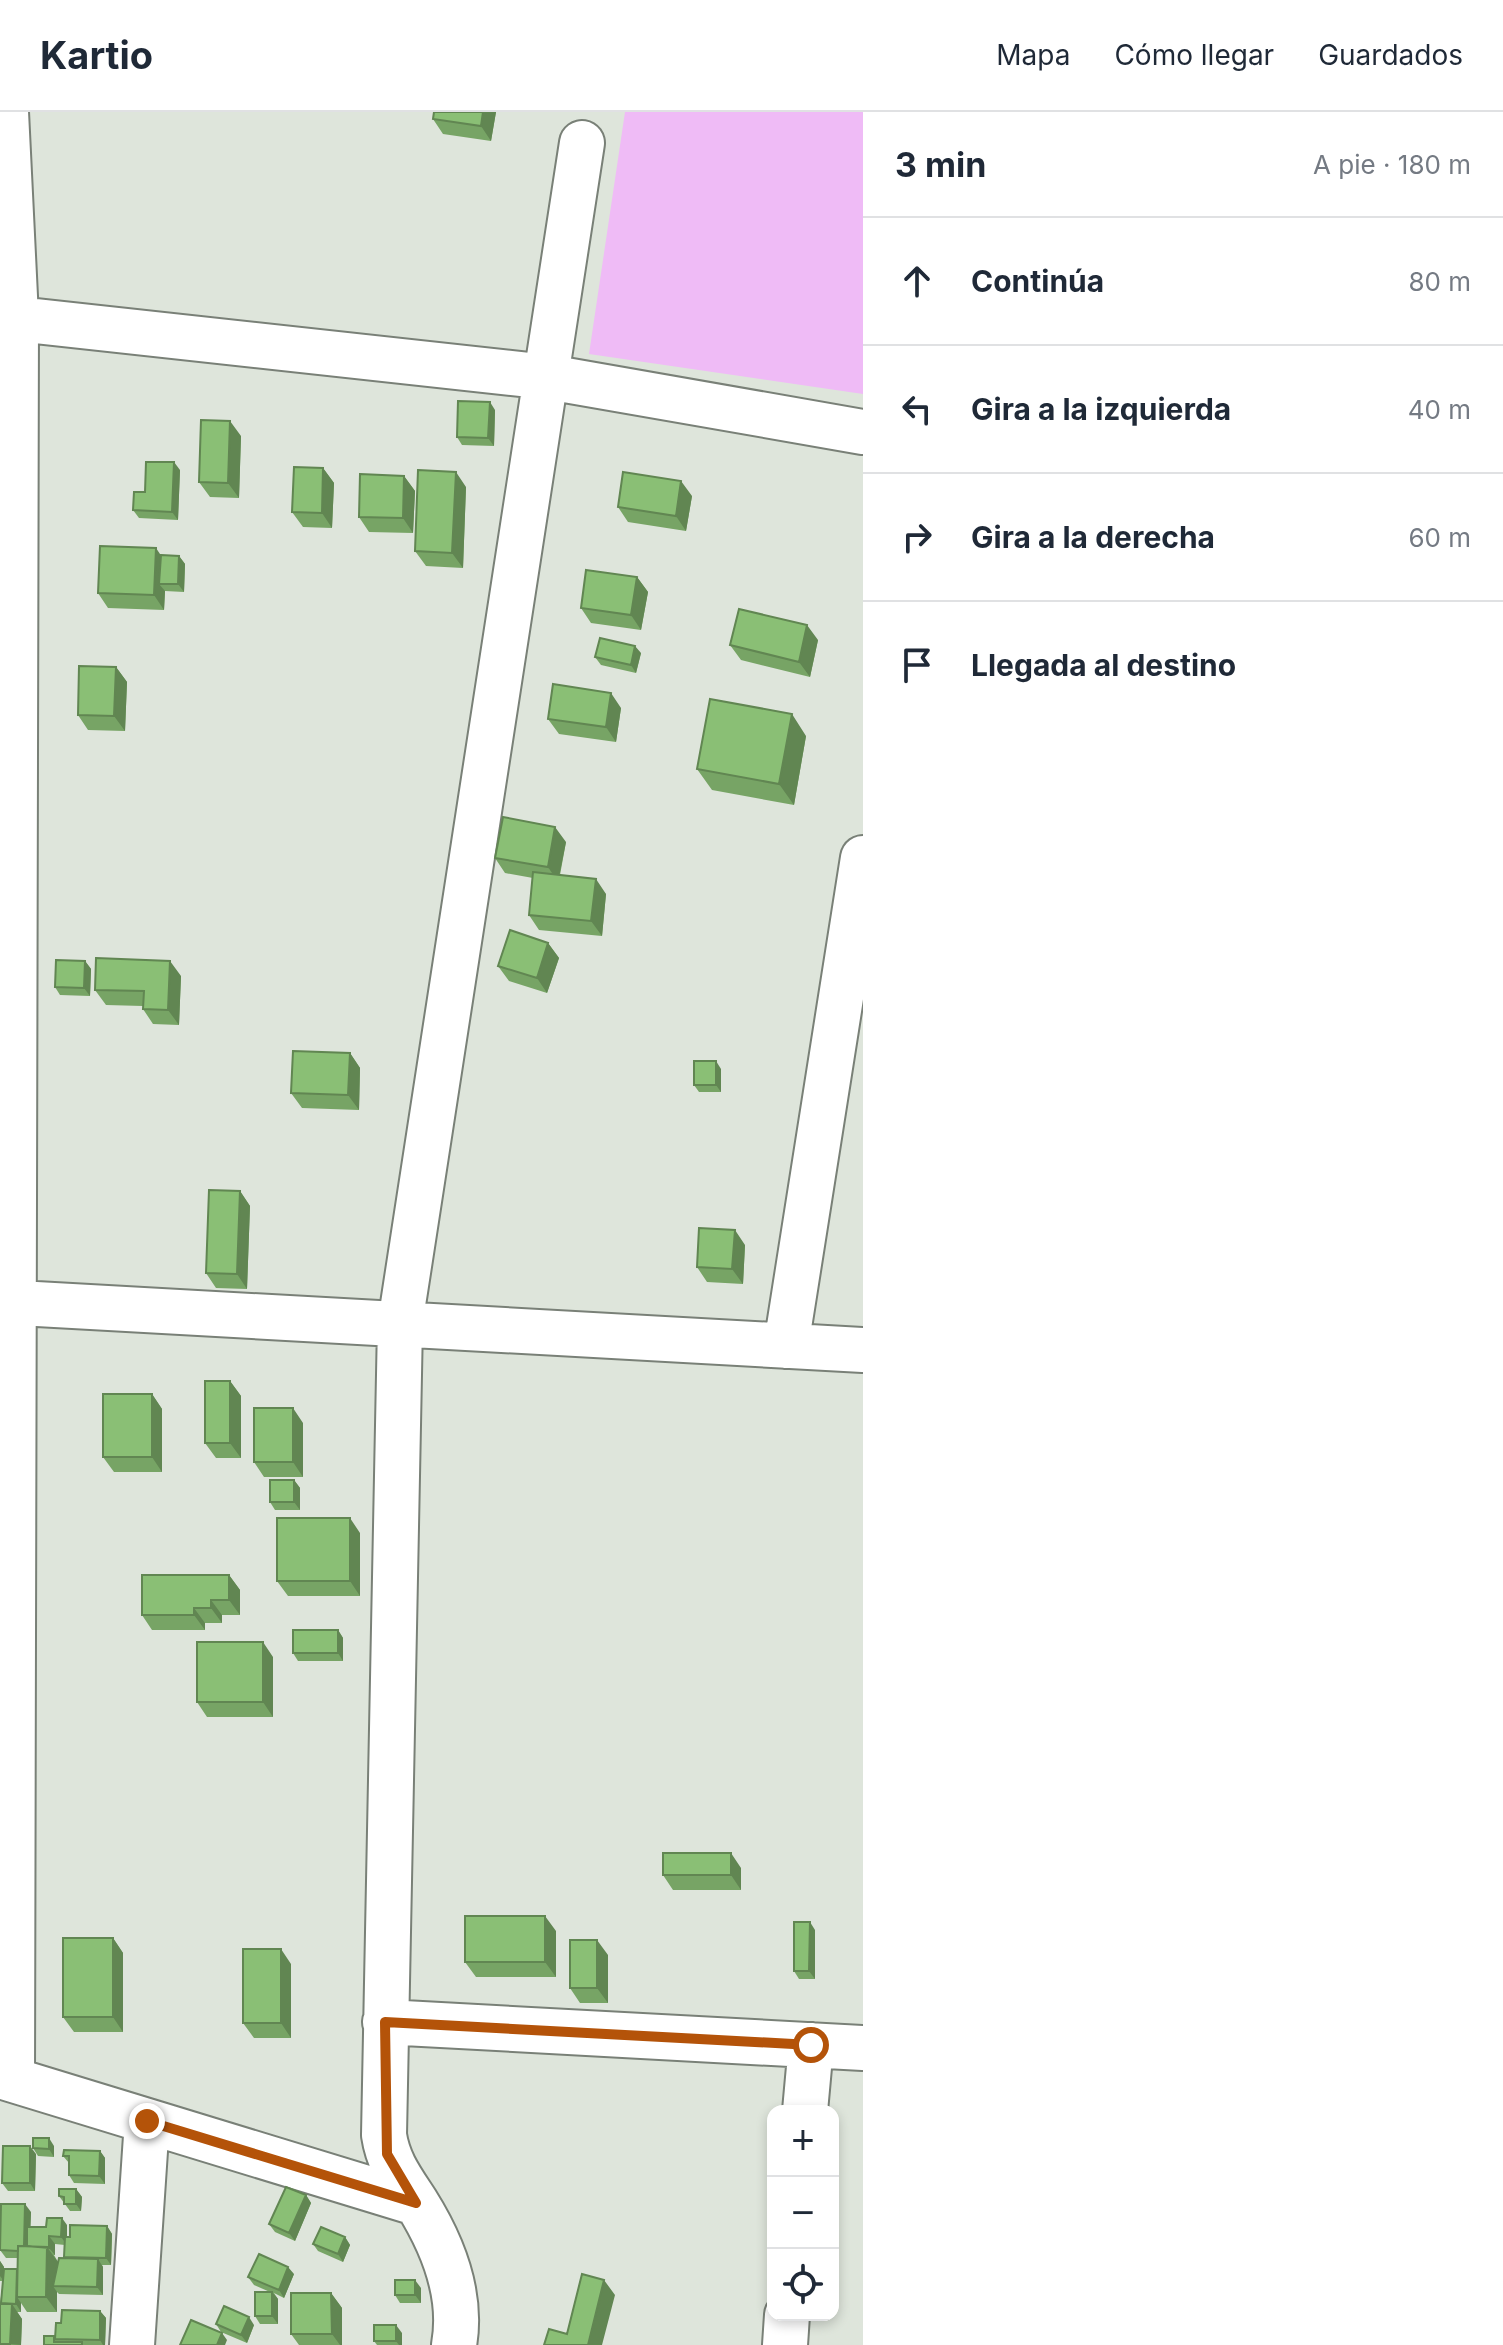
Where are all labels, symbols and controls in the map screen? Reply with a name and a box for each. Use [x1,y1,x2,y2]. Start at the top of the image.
text: Kartio [40,32,153,78]
text: Mapa [996,38,1070,72]
text: Cómo llegar [1114,38,1274,72]
text: Guardados [1318,38,1463,72]
text: 3 min [895,144,986,185]
text: A pie · 180 m [1313,149,1471,180]
icon: ahead [895,259,939,303]
text: Continúa [971,263,1104,299]
text: 80 m [1408,266,1471,297]
icon: left [895,387,939,431]
text: Gira a la izquierda [971,391,1231,427]
text: 40 m [1408,394,1471,425]
icon: right [895,515,939,559]
text: Gira a la derecha [971,519,1215,555]
text: 60 m [1408,522,1471,553]
icon: arrive [895,643,939,687]
text: Llegada al destino [971,647,1236,683]
route start [793,2027,829,2063]
route end [129,2103,165,2139]
map controls [767,2105,839,2321]
button: + [767,2105,839,2177]
button: − [767,2177,839,2249]
button: locate [767,2249,839,2321]

